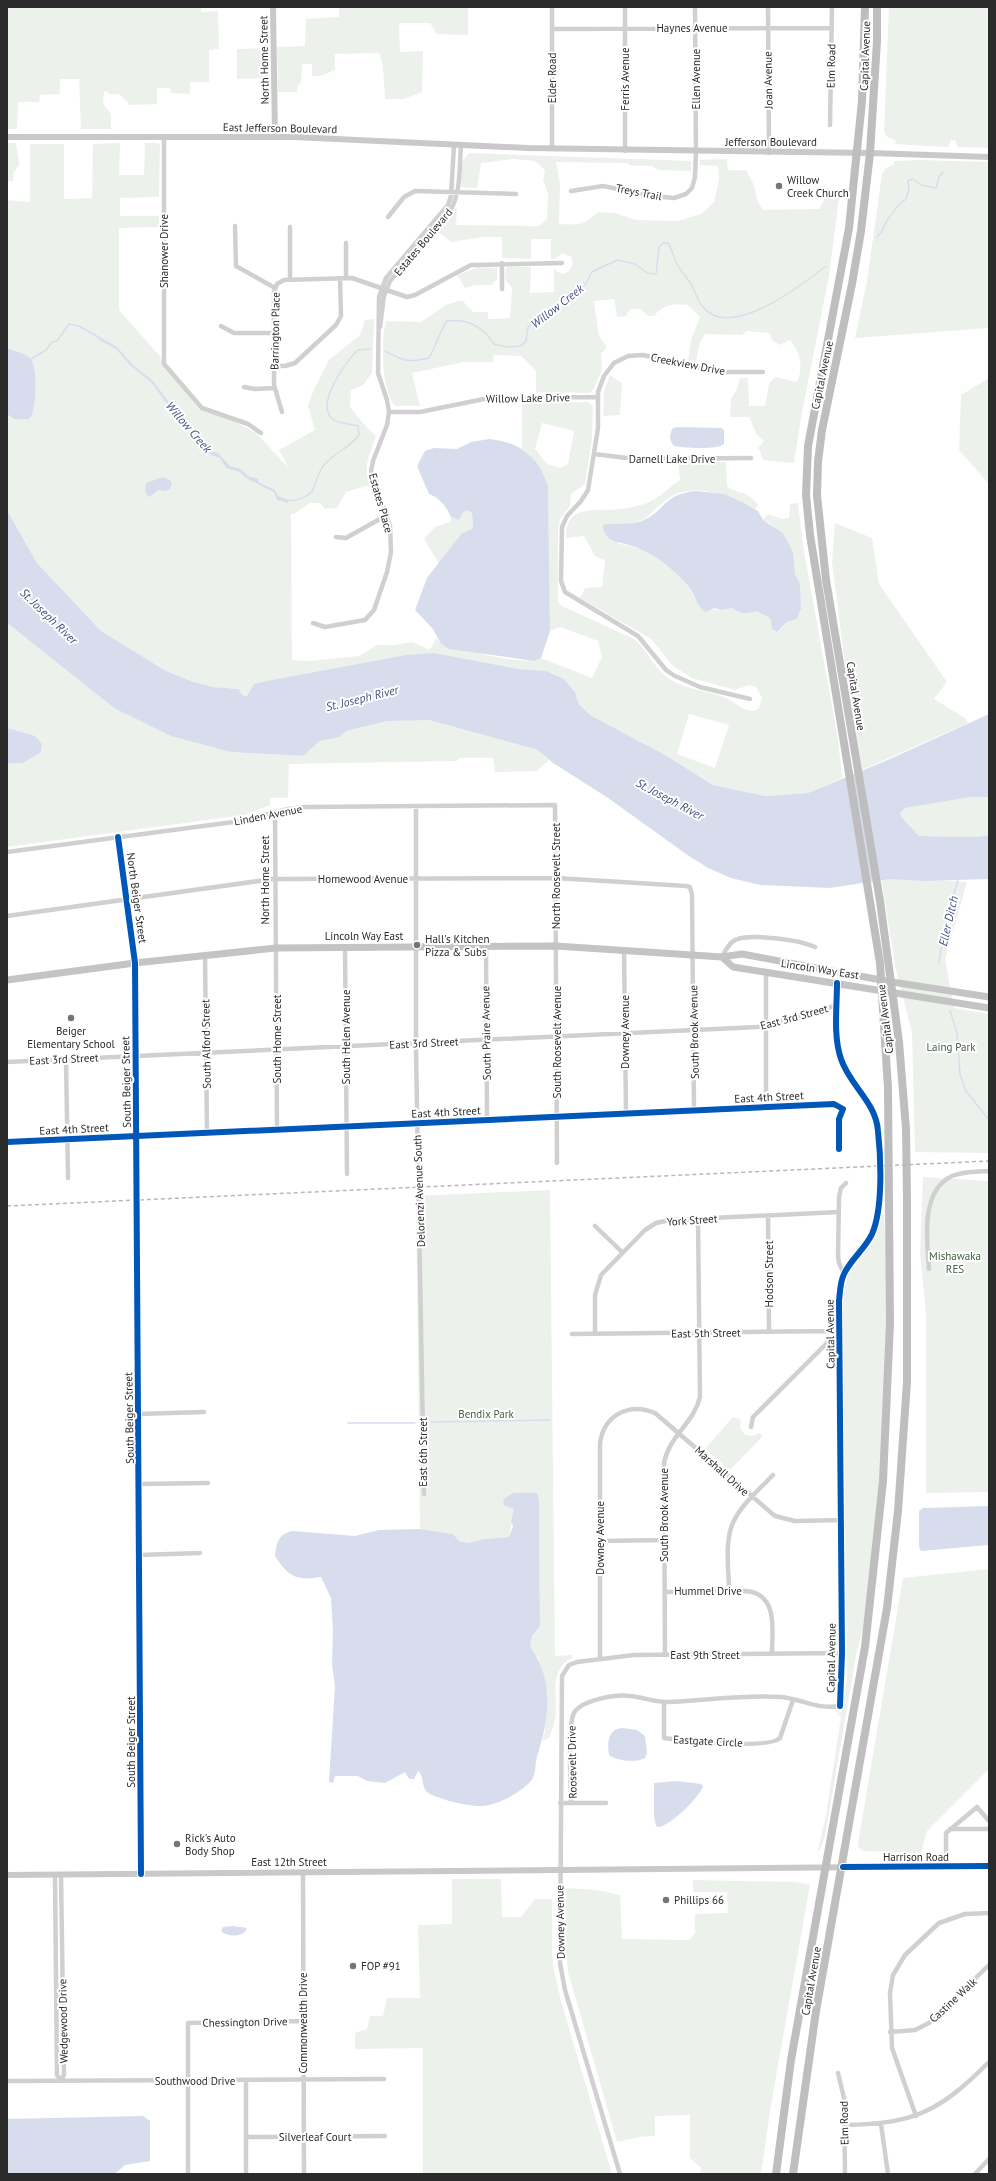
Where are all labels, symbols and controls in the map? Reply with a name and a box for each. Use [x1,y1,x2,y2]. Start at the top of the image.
street label: North Home Street [256,15,272,105]
street label: Capital Avenue [857,20,873,91]
street label: Haynes Avenue [656,21,728,35]
street label: Elm Road [824,44,838,88]
street label: Ferris Avenue [618,47,632,111]
street label: Ellen Avenue [689,48,703,109]
street label: Joan Avenue [760,51,776,110]
street label: Elder Road [545,53,559,103]
street label: East Jefferson Boulevard [223,120,337,136]
street label: Jefferson Boulevard [724,135,817,149]
place label: Willow Creek Church [787,173,849,200]
street label: Treys Trail [615,181,664,203]
marker: Willow Creek Church [774,181,784,191]
street label: Estates Boulevard [391,205,455,279]
street label: Shanower Drive [157,214,171,288]
water label: Willow Creek [528,280,587,331]
street label: Barrington Place [267,292,283,370]
street label: Capital Avenue [808,339,836,411]
street label: Creekview Drive [650,350,727,378]
street label: Willow Lake Drive [486,390,571,406]
water label: Willow Creek [163,398,216,456]
street label: Darnell Lake Drive [629,452,716,466]
street label: Estates Place [366,471,396,535]
water label: St. Joseph River [17,585,82,648]
street label: Capital Avenue [844,660,868,732]
water label: St. Joseph River [324,681,401,714]
water label: St. Joseph River [634,775,707,824]
street label: Linden Avenue [233,801,304,828]
street label: North Roosevelt Street [549,822,563,929]
street label: North Home Street [258,835,272,924]
street label: North Beiger Street [124,852,150,944]
street label: Homewood Avenue [318,872,409,886]
water label: Eller Ditch [935,894,961,948]
street label: Lincoln Way East [325,929,404,943]
place label: Hall's Kitchen Pizza & Subs [425,932,489,959]
marker: Hall's Kitchen Pizza & Subs [412,940,422,950]
street label: Lincoln Way East [780,956,860,982]
street label: Capital Avenue [874,983,896,1054]
street label: South Brook Avenue [686,984,702,1079]
street label: South Praire Avenue [478,985,494,1080]
street label: South Roosevelt Avenue [550,985,564,1098]
street label: South Helen Avenue [339,989,353,1085]
street label: South Home Street [270,994,284,1084]
street label: Downey Avenue [618,995,632,1069]
street label: South Alford Street [198,999,214,1089]
street label: East 3rd Street [759,1001,830,1033]
marker: Beiger Elementary School [66,1013,76,1023]
place label: Beiger Elementary School [27,1024,116,1051]
street label: East 3rd Street [389,1034,459,1052]
street label: South Beiger Street [118,1036,134,1128]
park label: Laing Park [927,1040,976,1054]
street label: East 3rd Street [29,1050,99,1068]
street label: East 4th Street [734,1088,804,1106]
street label: East 4th Street [411,1103,481,1121]
street label: East 4th Street [39,1120,109,1138]
street label: Delorenzi Avenue South [410,1135,428,1247]
street label: York Street [666,1211,718,1229]
street label: Hodson Street [762,1240,776,1307]
park label: Mishawaka RES [929,1249,981,1276]
street label: Capital Avenue [822,1299,838,1369]
street label: East 5th Street [671,1325,741,1341]
street label: South Beiger Street [121,1372,137,1464]
park label: Bendix Park [458,1407,514,1421]
street label: East 6th Street [416,1417,430,1487]
street label: Marshall Drive [692,1443,752,1499]
street label: South Brook Avenue [657,1468,671,1562]
street label: Downey Avenue [593,1501,607,1575]
street label: Hummel Drive [674,1584,742,1598]
street label: Capital Avenue [823,1623,839,1693]
street label: East 9th Street [670,1648,740,1662]
street label: South Beiger Street [124,1696,138,1788]
street label: Roosevelt Drive [564,1725,580,1799]
street label: Eastgate Circle [673,1732,744,1750]
place label: Rick's Auto Body Shop [185,1831,236,1858]
marker: Rick's Auto Body Shop [172,1839,182,1849]
street label: Harrison Road [883,1850,949,1864]
street label: East 12th Street [251,1855,327,1869]
street label: Downey Avenue [552,1884,568,1959]
place label: Phillips 66 [674,1893,724,1907]
marker: Phillips 66 [661,1895,671,1905]
street label: Capital Avenue [798,1945,824,2017]
place label: FOP #91 [361,1959,401,1973]
marker: FOP #91 [348,1961,358,1971]
street label: Commonwealth Drive [296,1972,310,2074]
street label: Castine Walk [926,1974,980,2026]
street label: Wedgewood Drive [55,1978,71,2064]
street label: Chessington Drive [202,2014,288,2030]
street label: Southwood Drive [155,2074,236,2088]
street label: Elm Road [837,2101,851,2145]
street label: Silverleaf Court [279,2130,352,2144]

